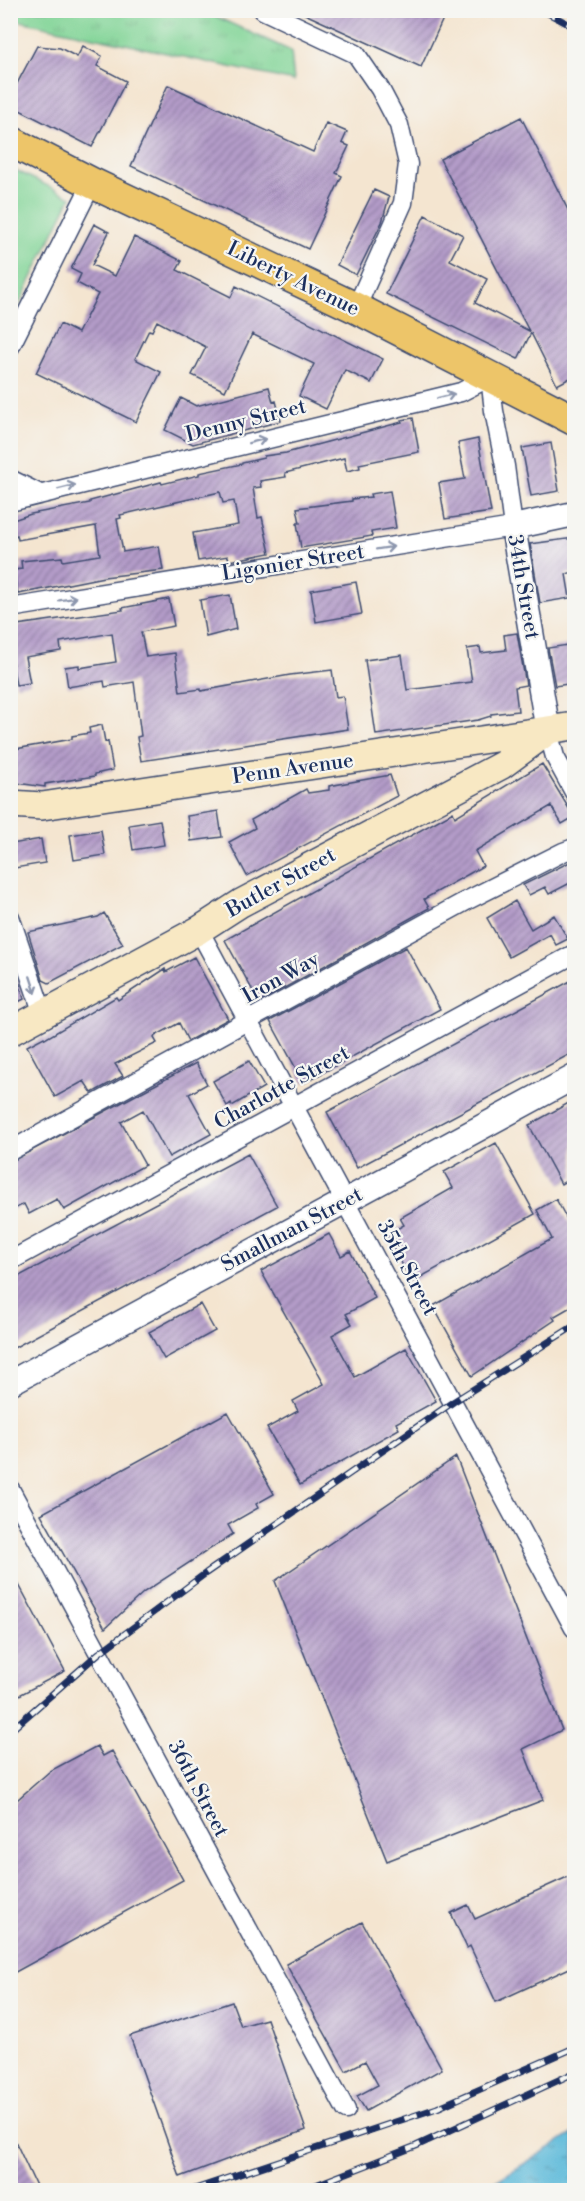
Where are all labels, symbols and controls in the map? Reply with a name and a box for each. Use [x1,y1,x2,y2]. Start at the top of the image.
street label: Liberty Avenue [222,236,364,322]
one-way arrow [436,389,455,401]
street label: Denny Street [183,393,310,449]
one-way arrow [247,435,266,447]
one-way arrow [57,481,76,493]
street label: 34th Street [501,533,545,642]
street label: Ligonier Street [220,539,367,587]
one-way arrow [375,542,395,553]
one-way arrow [58,593,78,604]
street label: Penn Avenue [231,748,355,790]
street label: Butler Street [221,842,341,924]
street label: Iron Way [238,946,325,1010]
one-way arrow [28,975,39,994]
street label: Charlotte Street [210,1040,355,1136]
street label: Smallman Street [217,1182,368,1278]
street label: 35th Street [371,1216,443,1321]
street label: 36th Street [162,1736,235,1842]

